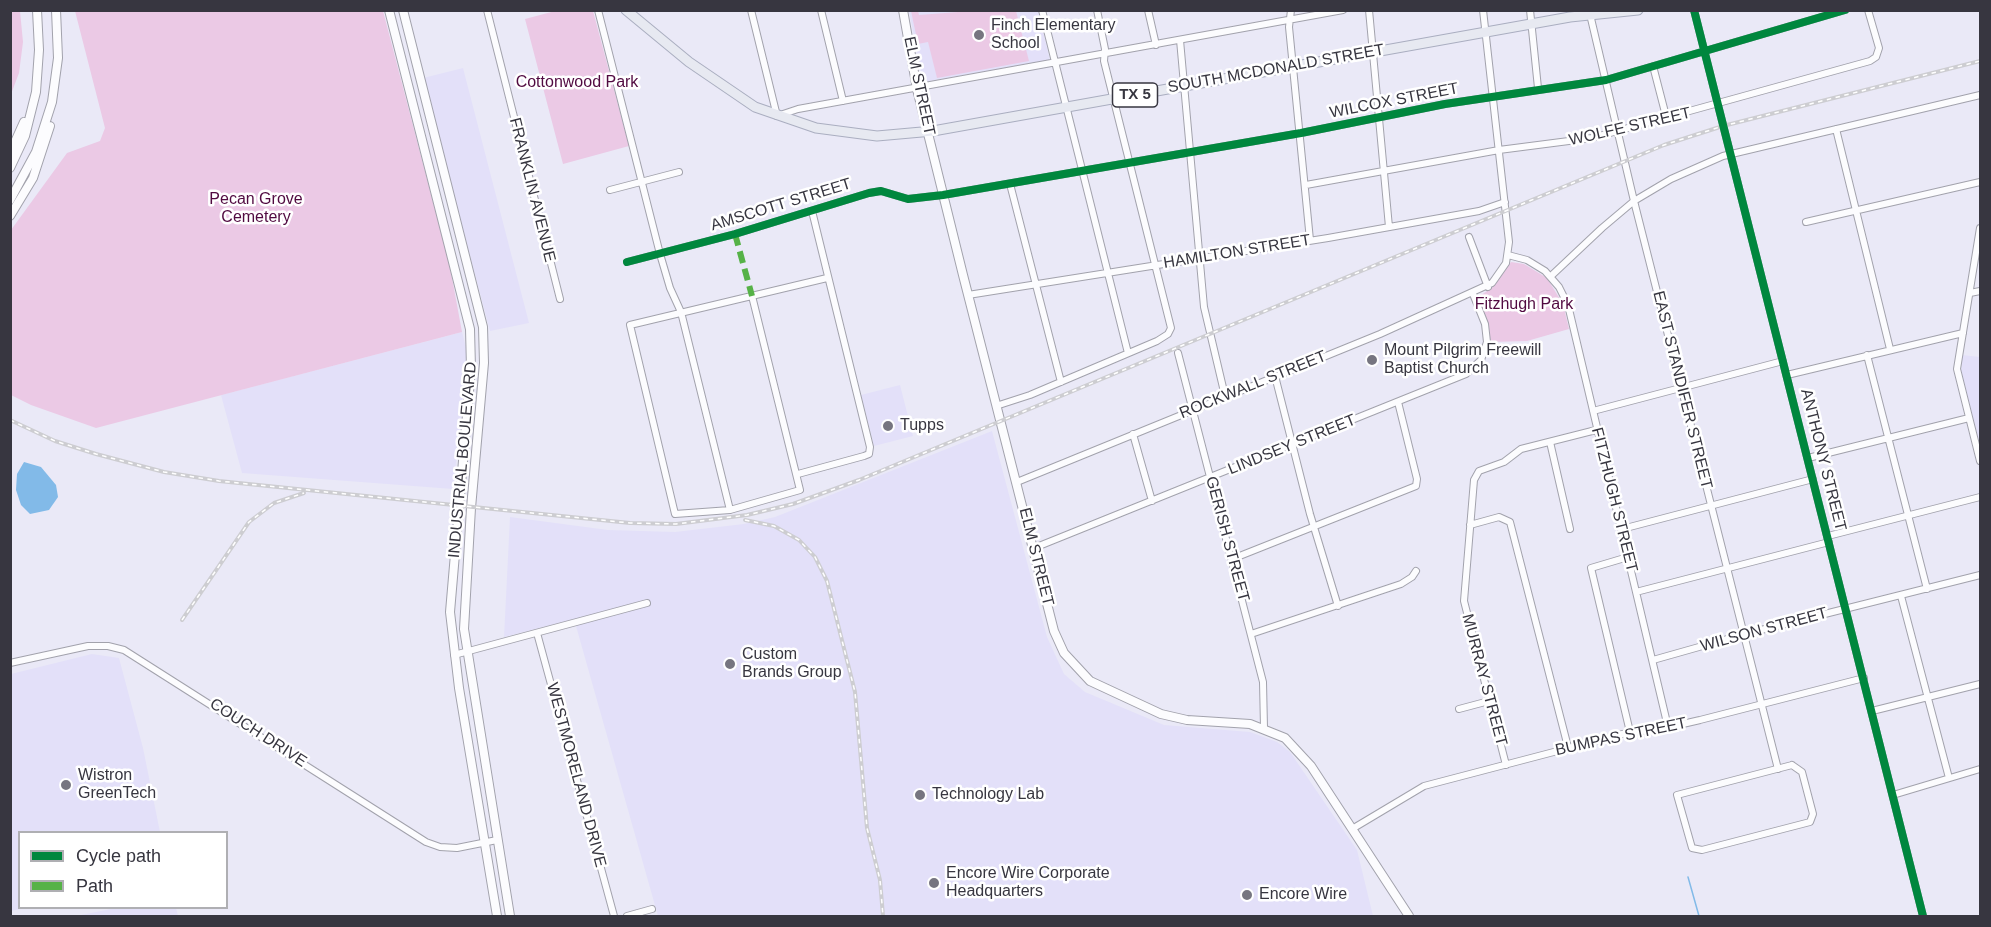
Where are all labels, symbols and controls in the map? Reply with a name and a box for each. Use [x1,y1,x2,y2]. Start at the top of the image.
place label: Finch Elementary School [991,16,1115,54]
marker: Finch Elementary School [972,28,986,42]
street label: ELM STREET [899,35,939,137]
street label: SOUTH MCDONALD STREET [1166,40,1386,98]
park label: Cottonwood Park [516,73,638,93]
street label: WILCOX STREET [1328,79,1460,123]
road number: TX 5 [1112,83,1158,107]
street label: WOLFE STREET [1567,104,1693,150]
street label: FRANKLIN AVENUE [505,116,559,264]
street label: AMSCOTT STREET [708,175,854,235]
park label: Pecan Grove Cemetery [209,190,303,228]
street label: HAMILTON STREET [1162,231,1312,273]
street label: EAST STANDIFER STREET [1648,289,1716,491]
park label: Fitzhugh Park [1475,295,1573,315]
place label: Mount Pilgrim Freewill Baptist Church [1384,341,1541,379]
street label: ROCKWALL STREET [1177,347,1329,423]
marker: Mount Pilgrim Freewill Baptist Church [1365,353,1379,367]
street label: INDUSTRIAL BOULEVARD [445,361,481,559]
street label: ANTHONY STREET [1796,387,1850,533]
street label: LINDSEY STREET [1225,411,1359,479]
place label: Tupps [900,416,944,436]
marker: Tupps [881,419,895,433]
street label: FITZHUGH STREET [1587,426,1641,574]
street label: GERISH STREET [1201,474,1253,604]
street label: ELM STREET [1015,506,1057,608]
street label: WILSON STREET [1698,604,1830,656]
street label: MURRAY STREET [1457,612,1511,748]
place label: Custom Brands Group [742,645,842,683]
marker: Custom Brands Group [723,657,737,671]
street label: WESTMORELAND DRIVE [542,681,610,869]
street label: COUCH DRIVE [206,694,310,772]
street label: BUMPAS STREET [1553,714,1689,760]
place label: Wistron GreenTech [78,766,156,804]
marker: Wistron GreenTech [59,778,73,792]
place label: Technology Lab [932,785,1044,805]
marker: Technology Lab [913,788,927,802]
legend [18,831,228,909]
text: Cycle path [76,846,161,866]
place label: Encore Wire Corporate Headquarters [946,864,1110,902]
text: Path [76,876,113,896]
marker: Encore Wire Corporate Headquarters [927,876,941,890]
place label: Encore Wire [1259,885,1347,905]
marker: Encore Wire [1240,888,1254,902]

